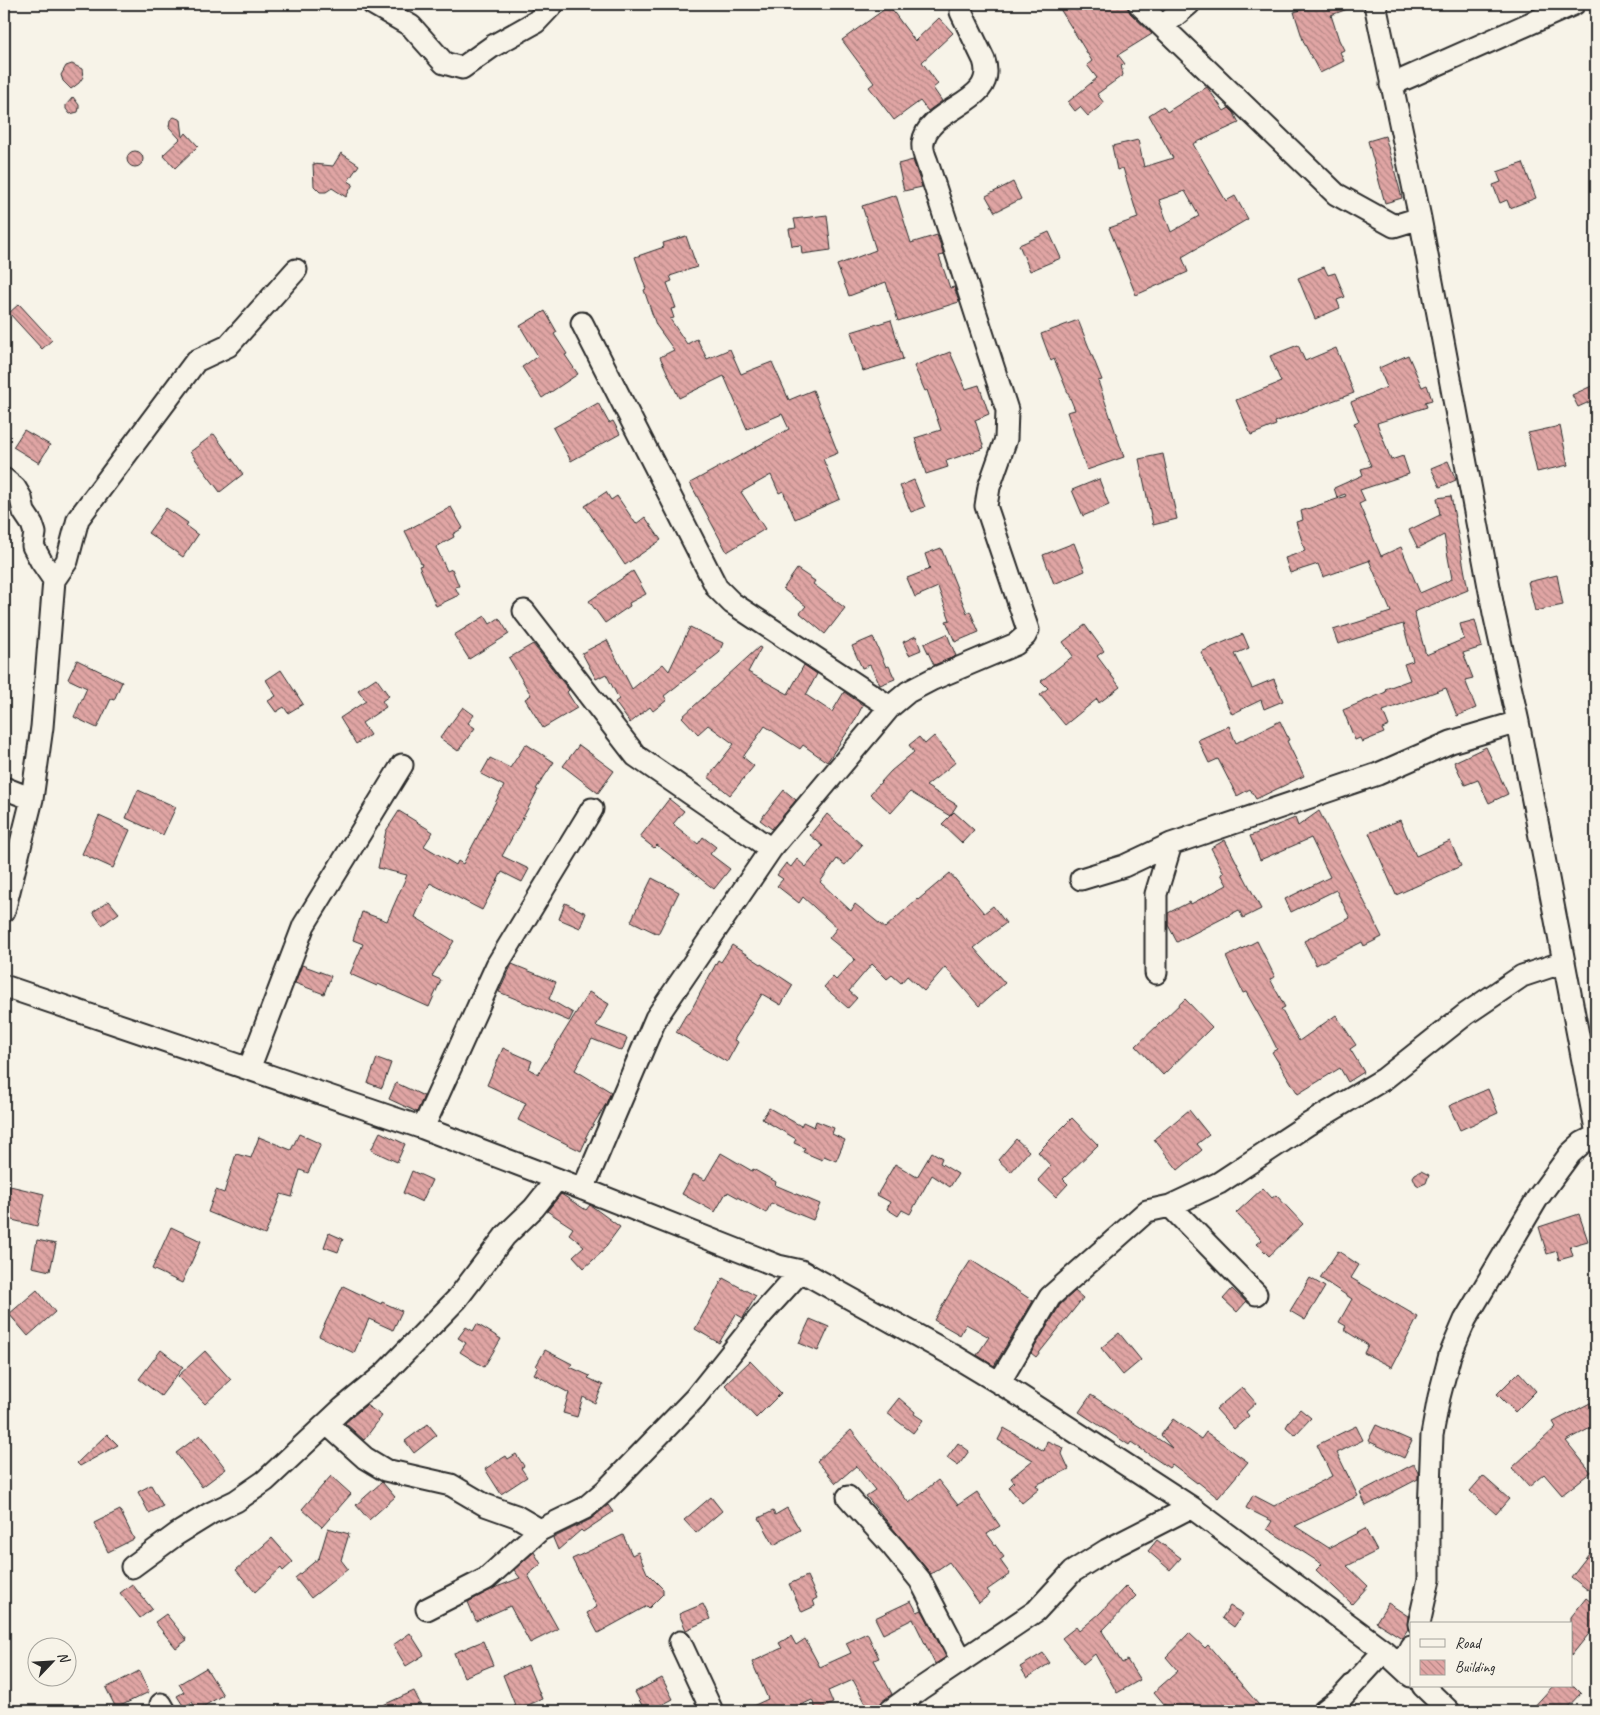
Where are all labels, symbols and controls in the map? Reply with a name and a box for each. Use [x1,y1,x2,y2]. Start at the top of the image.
legend [1410,1622,1572,1688]
text: Road [1455,1634,1482,1653]
north arrow [28,1638,78,1688]
text: N [54,1649,74,1666]
text: Building [1455,1658,1495,1677]

